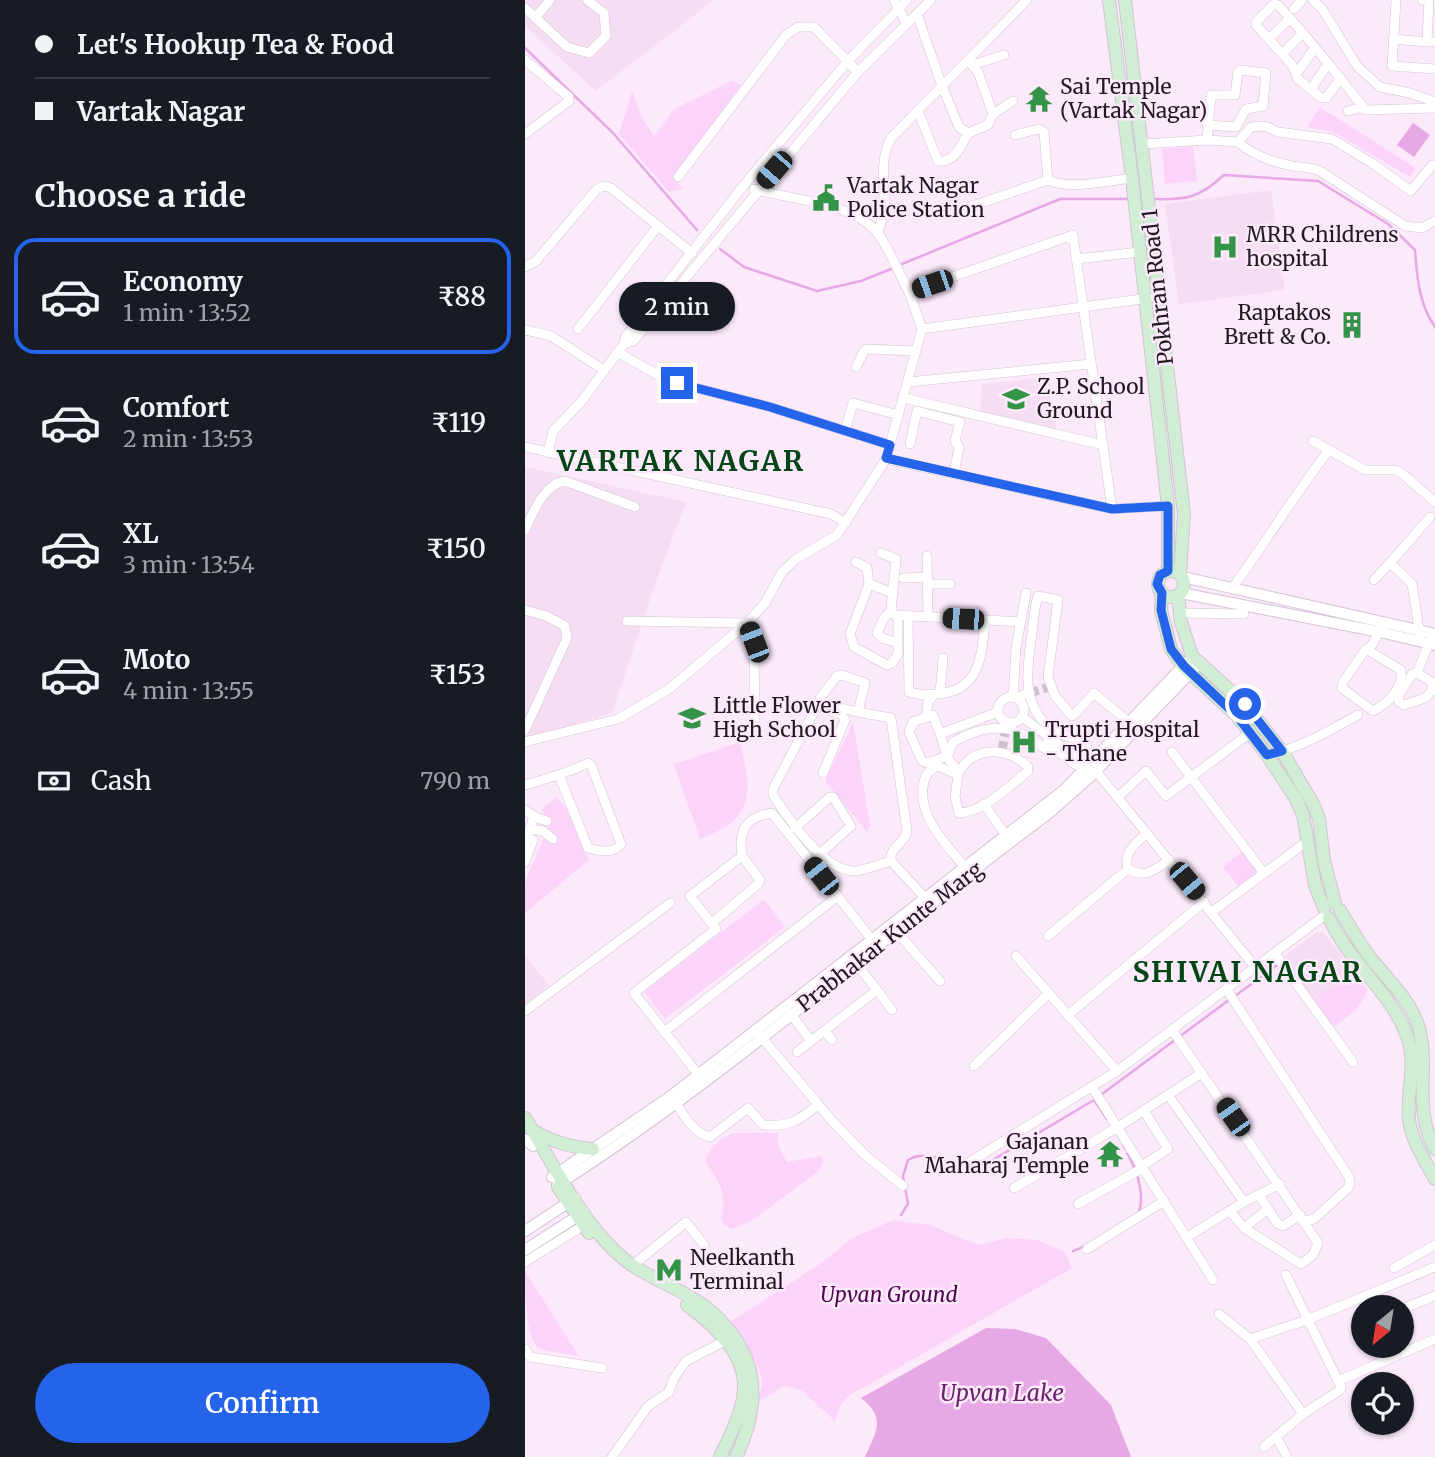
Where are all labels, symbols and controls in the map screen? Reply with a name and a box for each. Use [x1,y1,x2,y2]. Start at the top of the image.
text: Let's Hookup Tea & Food [77,28,394,61]
place label: Sai Temple (Vartak Nagar) [1060,73,1207,124]
temple icon: Sai Temple (Vartak Nagar) [1024,84,1054,114]
text: Vartak Nagar [77,95,245,128]
car [753,147,796,193]
place label: Vartak Nagar Police Station [846,172,985,223]
text: Choose a ride [35,176,246,216]
public building icon: Vartak Nagar Police Station [811,183,841,213]
street label: Pokhran Road 1 [1136,208,1179,367]
place label: MRR Childrens hospital [1246,221,1399,272]
hospital icon: MRR Childrens hospital [1210,232,1240,262]
icon: car [39,265,102,328]
text: Economy [123,265,243,298]
car [909,267,956,301]
text: ₹88 [438,280,486,313]
callout: 2 min [619,282,735,330]
text: 2 min [645,292,709,321]
text: 1 min · 13:52 [123,298,251,327]
place label: Raptakos Brett & Co. [1224,299,1331,350]
building icon: Raptakos Brett & Co. [1337,310,1367,340]
route end [661,367,693,399]
place label: Z.P. School Ground [1037,373,1145,424]
school or university icon: Z.P. School Ground [1001,384,1031,414]
icon: car [39,391,102,454]
text: Comfort [123,391,229,424]
text: ₹119 [431,406,486,439]
text: 2 min · 13:53 [123,424,254,453]
district label: VARTAK NAGAR [556,443,805,479]
icon: car [39,517,102,580]
text: XL [123,517,159,550]
text: ₹150 [426,532,486,565]
text: 3 min · 13:54 [123,550,255,579]
car [942,607,985,631]
car [737,619,772,665]
icon: car [39,643,102,706]
text: Moto [123,643,190,676]
text: ₹153 [429,658,486,691]
text: 4 min · 13:55 [123,676,254,705]
route start [1229,688,1261,720]
place label: Little Flower High School [713,692,841,743]
school or university icon: Little Flower High School [677,703,707,733]
place label: Trupti Hospital - Thane [1045,716,1200,767]
hospital icon: Trupti Hospital - Thane [1009,727,1039,757]
icon: cash [35,762,73,800]
text: Cash [91,764,152,797]
text: 790 m [420,766,490,795]
car [800,853,843,899]
street label: Prabhakar Kunte Marg [791,855,988,1018]
car [1166,858,1209,904]
district label: SHIVAI NAGAR [1132,954,1364,990]
car [1213,1094,1254,1140]
place label: Gajanan Maharaj Temple [925,1128,1089,1179]
temple icon: Gajanan Maharaj Temple [1095,1139,1125,1169]
place label: Neelkanth Terminal [690,1244,795,1295]
metro station icon: Neelkanth Terminal [654,1255,684,1285]
park label: Upvan Ground [820,1281,958,1308]
north arrow [1351,1295,1414,1358]
map controls [1351,1295,1414,1435]
button: Confirm [35,1363,490,1443]
button: locate [1351,1372,1414,1435]
water label: Upvan Lake [940,1378,1064,1407]

